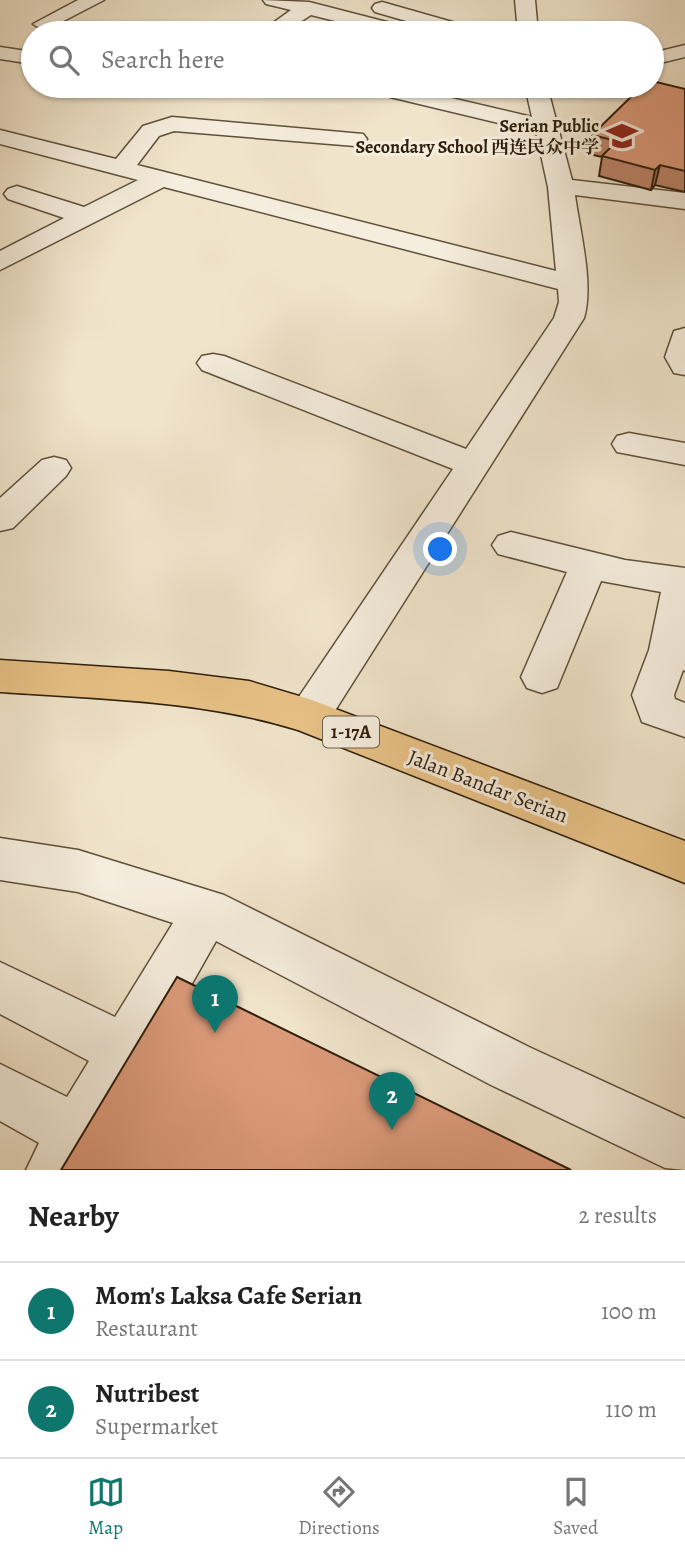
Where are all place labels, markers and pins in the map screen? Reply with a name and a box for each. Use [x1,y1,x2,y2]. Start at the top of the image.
place label: Serian Public Secondary School 西连民众中学 [356,114,599,159]
school or university icon: Serian Public Secondary School 西连民众中学 [605,119,639,153]
pin: 1 [192,975,238,1033]
pin: 2 [369,1072,415,1130]

